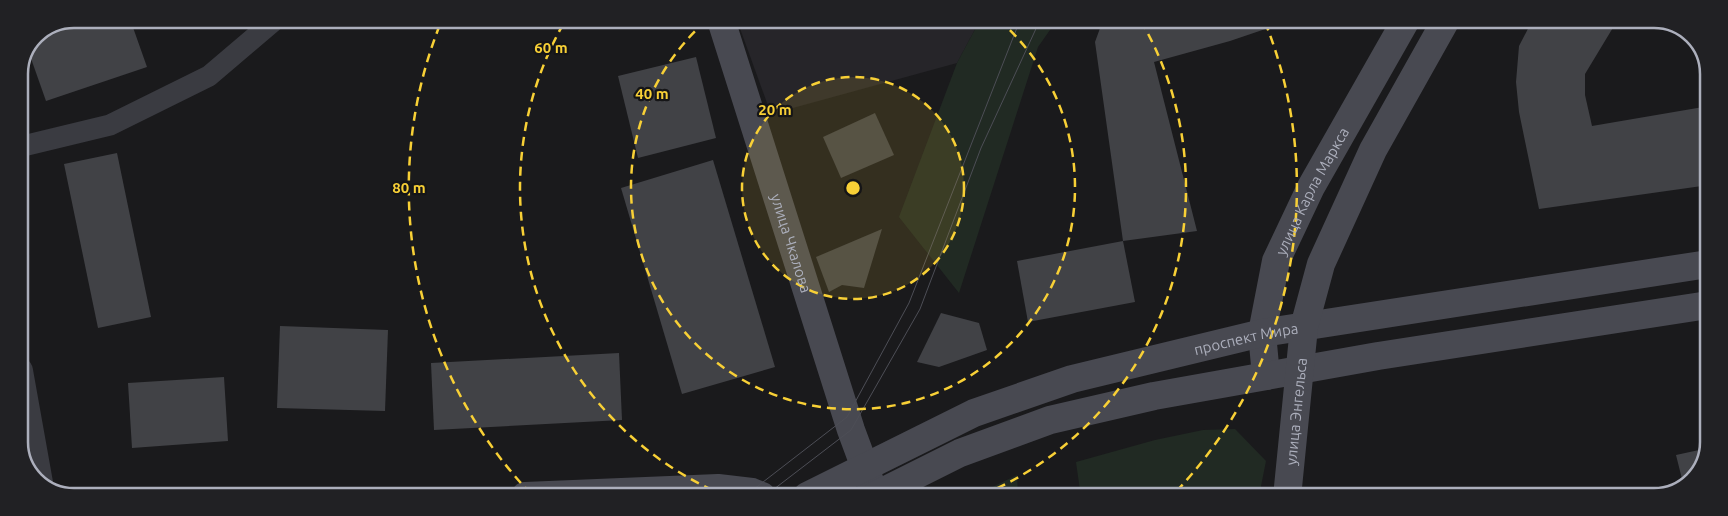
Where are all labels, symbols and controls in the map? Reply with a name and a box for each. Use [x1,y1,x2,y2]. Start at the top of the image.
text: 60 m [534,39,568,56]
text: 40 m [635,85,669,102]
text: 20 m [758,101,792,118]
street label: улица Карла Маркса [1272,124,1352,258]
text: 80 m [392,179,426,196]
centre of rings [844,179,862,197]
street label: улица Чкалова [768,191,815,295]
street label: проспект Мира [1192,319,1299,358]
street label: улица Энгельса [1282,357,1309,466]

